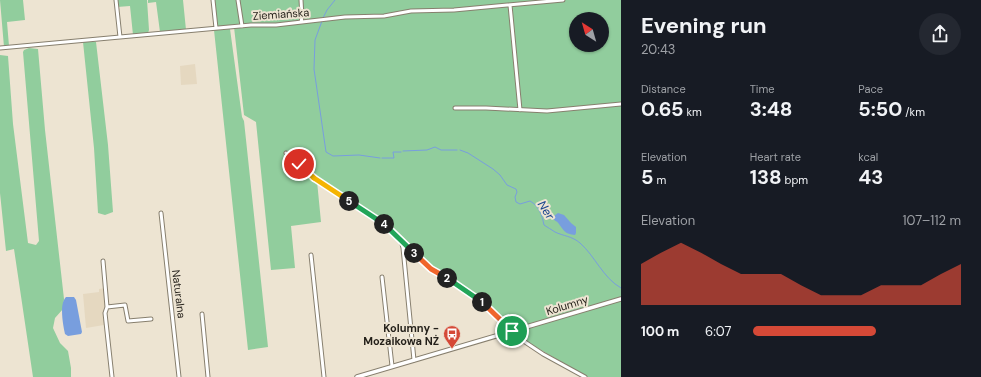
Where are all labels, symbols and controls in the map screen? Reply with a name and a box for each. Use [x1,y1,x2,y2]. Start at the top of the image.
street label: Ziemiańska [252,5,310,23]
text: Evening run [641,11,767,40]
north arrow [569,12,609,52]
map controls [569,12,609,52]
button: share [919,13,961,55]
text: 20:43 [641,41,675,58]
text: Distance [641,82,686,96]
text: Time [750,82,775,96]
text: Pace [858,82,883,96]
text: 0.65 [641,96,683,122]
text: 3:48 [750,96,792,122]
text: 5:50 [858,96,902,122]
text: km [683,105,702,119]
text: /km [902,105,925,119]
pin [282,147,316,181]
text: Elevation [641,150,687,164]
text: Heart rate [750,150,801,164]
text: kcal [858,150,878,164]
icon: check [288,153,310,175]
text: 5 [641,164,653,190]
text: 138 [750,164,782,190]
text: 43 [858,164,883,190]
text: m [653,173,666,187]
text: bpm [782,173,808,187]
pin: 5 [339,191,359,211]
text: 5 [346,194,352,208]
water label: Ner [534,197,558,223]
text: Elevation [641,212,695,229]
text: 107–112 m [902,212,961,229]
pin: 4 [374,214,394,234]
text: 4 [380,217,388,231]
pin: 3 [404,243,424,263]
text: 3 [411,246,417,260]
pin: 2 [437,268,457,288]
street label: Naturalna [169,269,189,319]
text: 2 [444,271,450,285]
pin: 1 [472,292,492,312]
street label: Kolumny [544,292,590,318]
text: 1 [480,295,484,309]
pin [495,314,529,348]
icon: arrive [501,320,523,342]
place label: Kolumny - Mozaikowa NŻ [363,321,439,348]
text: 100 m [641,323,679,340]
text: 6:07 [705,323,731,340]
bus stop icon: Kolumny - Mozaikowa NŻ [442,324,462,349]

